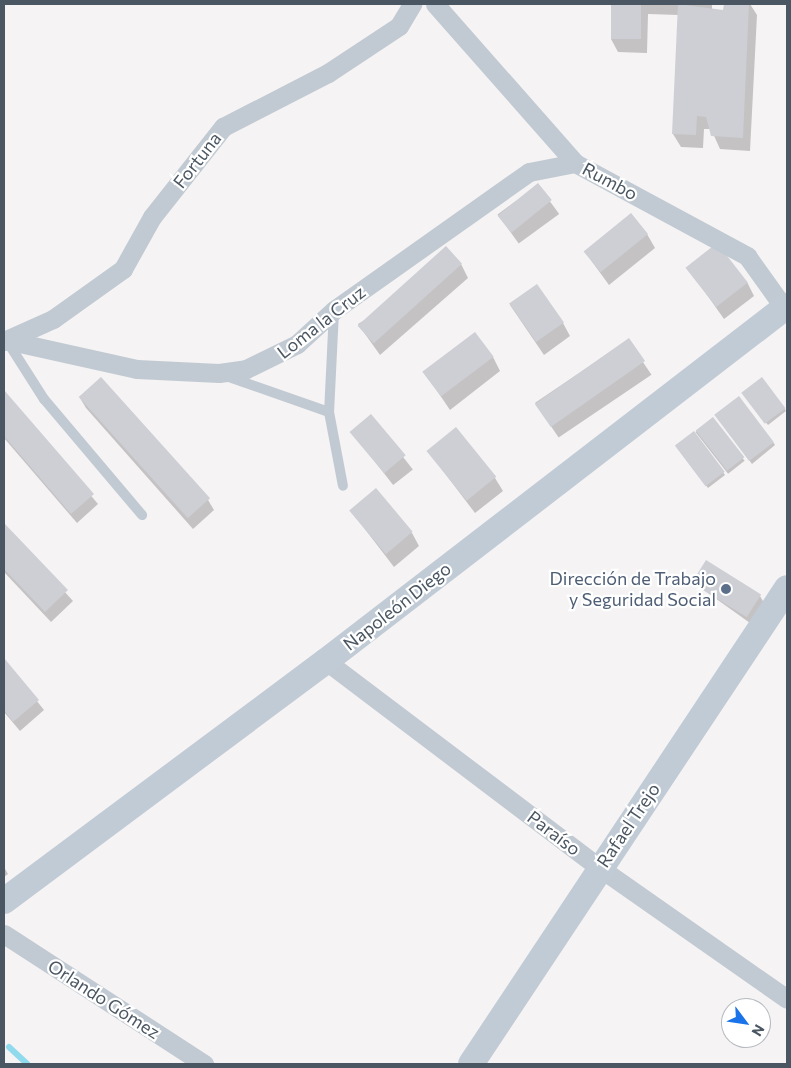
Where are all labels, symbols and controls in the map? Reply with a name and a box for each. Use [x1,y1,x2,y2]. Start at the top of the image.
street label: Fortuna [168,128,226,192]
street label: Rumbo [579,158,641,204]
street label: Loma la Cruz [273,281,369,363]
street label: Napoleón Diego [339,557,455,655]
place label: Dirección de Trabajo y Seguridad Social [550,568,716,610]
marker: Dirección de Trabajo y Seguridad Social [720,583,732,595]
street label: Rafael Trejo [592,779,664,871]
street label: Paraíso [523,806,585,860]
street label: Orlando Gómez [44,955,164,1043]
north arrow [721,998,771,1048]
text: N [748,1022,768,1039]

